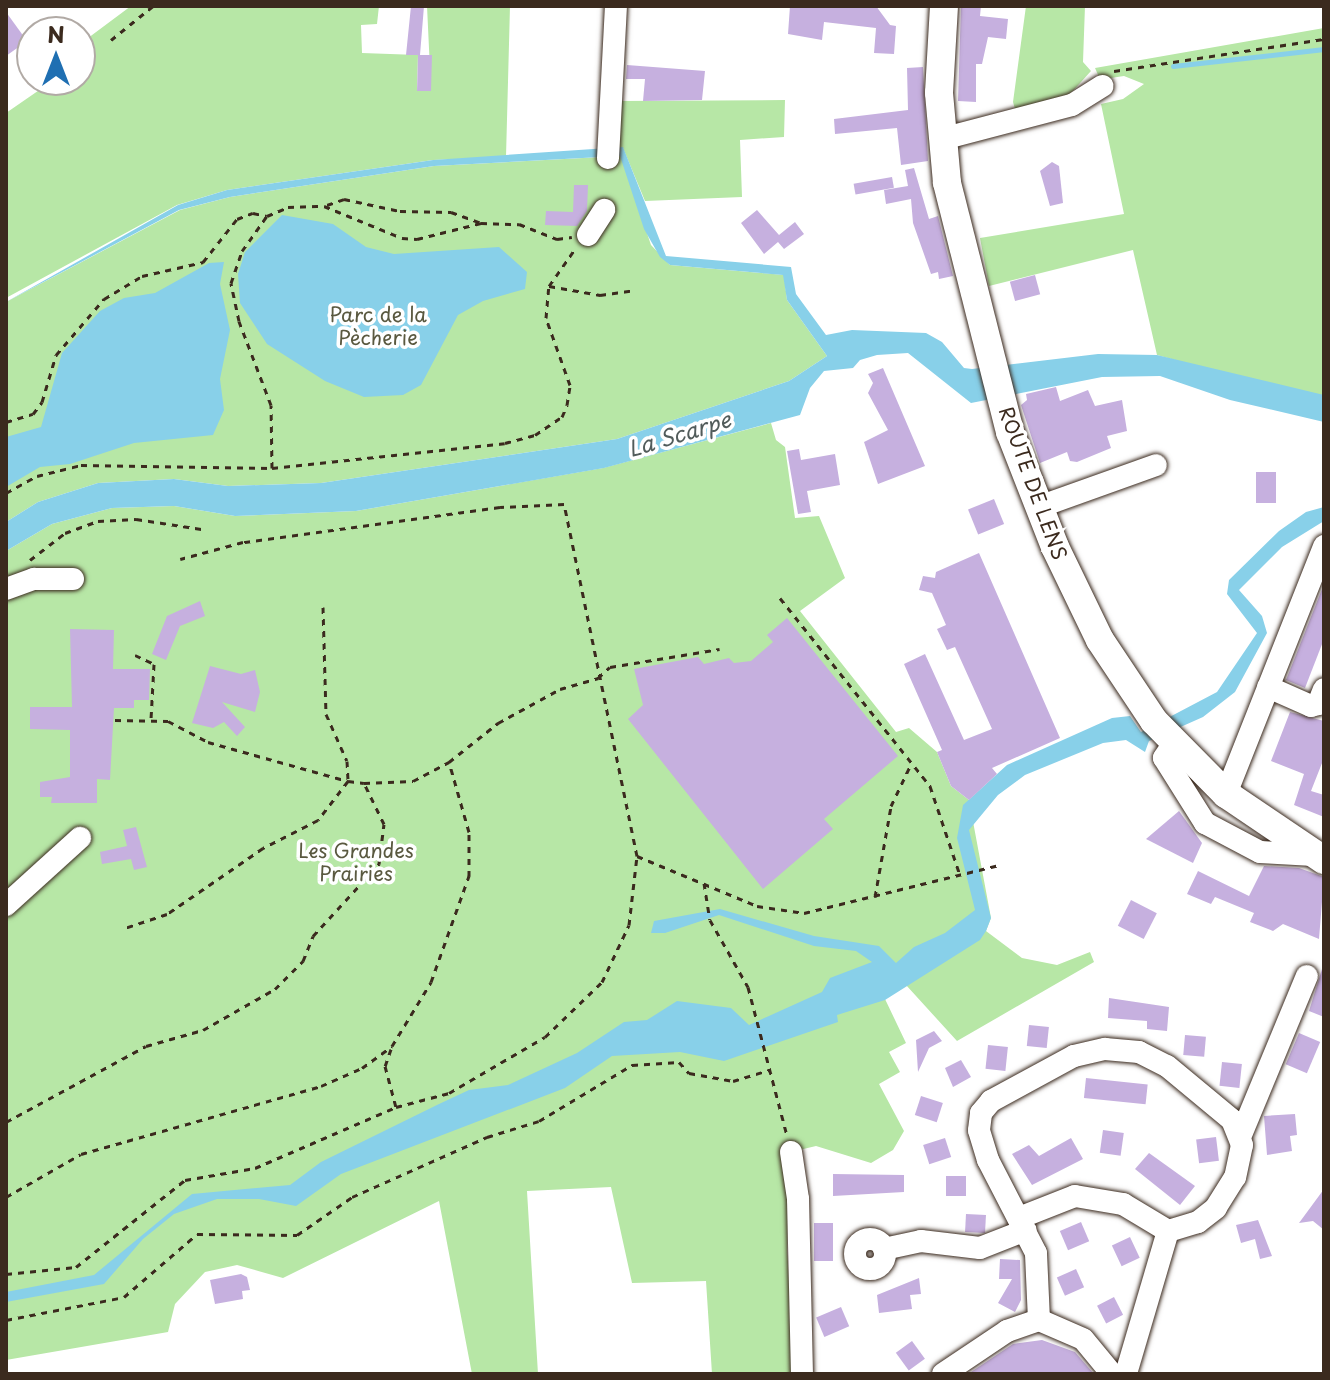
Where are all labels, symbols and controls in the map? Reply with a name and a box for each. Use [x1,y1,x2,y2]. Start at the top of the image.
north arrow [16,16,96,96]
text: N [47,17,65,50]
park label: Parc de la Pècherie [330,303,426,350]
street label: ROUTE DE LENS [994,403,1072,563]
water label: La Scarpe [624,405,734,461]
park label: Les Grandes Prairies [297,838,415,885]

